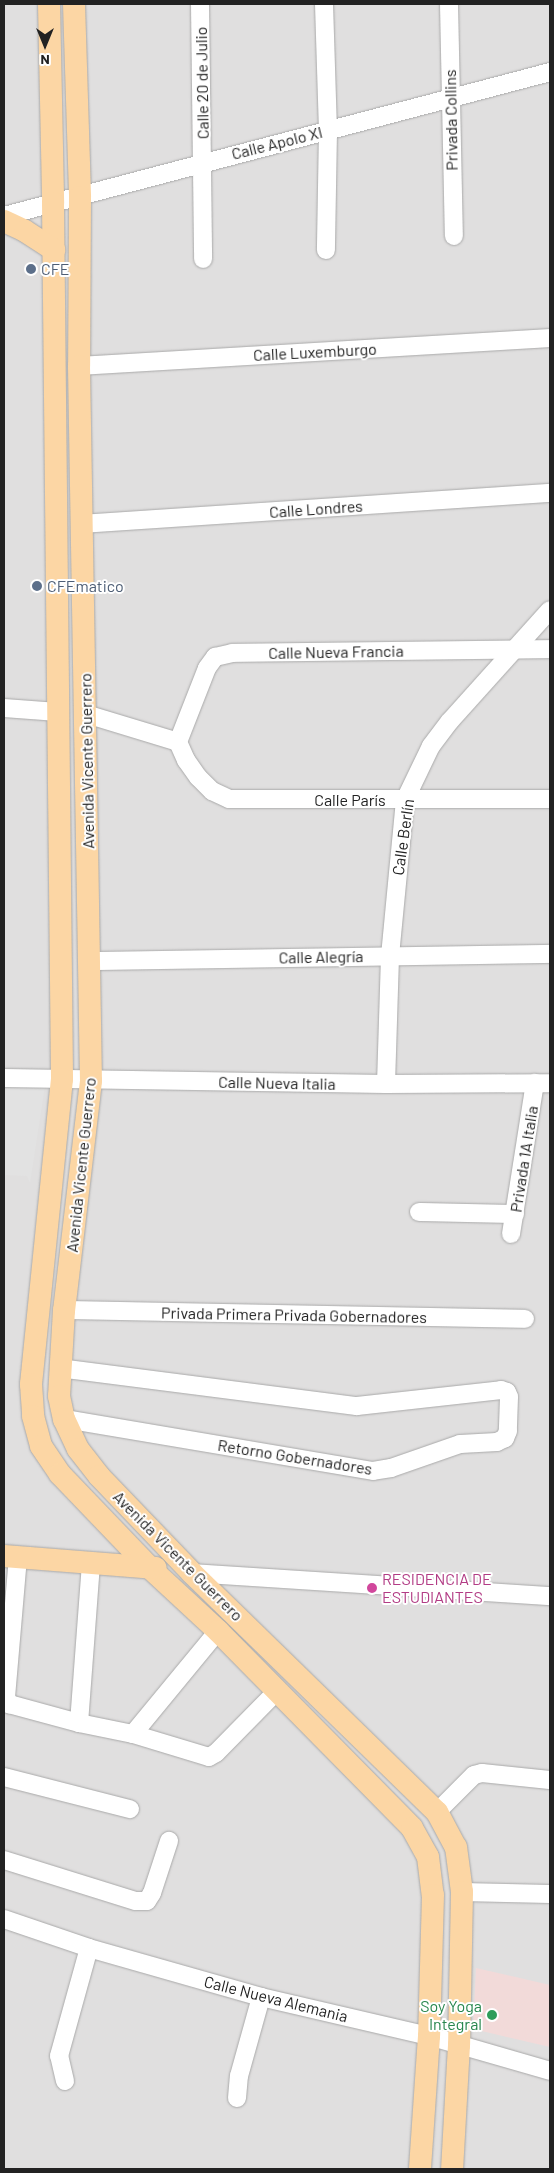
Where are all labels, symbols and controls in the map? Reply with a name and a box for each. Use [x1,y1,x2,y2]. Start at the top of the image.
north arrow [20,20,70,70]
street label: Calle 20 de Julio [191,27,213,139]
text: N [40,52,50,69]
street label: Privada Collins [441,69,461,171]
street label: Calle Apolo XI [229,122,325,164]
place label: CFE [41,259,69,279]
marker: CFE [25,263,37,275]
street label: Calle Luxemburgo [253,339,377,365]
street label: Calle Londres [269,496,363,522]
place label: CFEmatico [47,576,124,596]
marker: CFEmatico [31,580,43,592]
street label: Calle Nueva Francia [268,641,404,663]
street label: Avenida Vicente Guerrero [76,673,98,849]
street label: Calle París [314,790,386,810]
street label: Calle Berlín [388,798,418,876]
street label: Calle Alegría [278,947,364,967]
street label: Calle Nueva Italia [218,1072,336,1094]
street label: Avenida Vicente Guerrero [62,1077,100,1253]
street label: Privada 1A Italia [506,1104,542,1214]
street label: Privada Primera Privada Gobernadores [161,1303,427,1327]
street label: Retorno Gobernadores [216,1435,374,1479]
street label: Avenida Vicente Guerrero [109,1487,247,1625]
place label: RESIDENCIA DE ESTUDIANTES [382,1569,492,1607]
marker: RESIDENCIA DE ESTUDIANTES [366,1582,378,1594]
street label: Calle Nueva Alemania [202,1972,350,2026]
place label: Soy Yoga Integral [420,1996,482,2034]
marker: Soy Yoga Integral [486,2009,498,2021]

